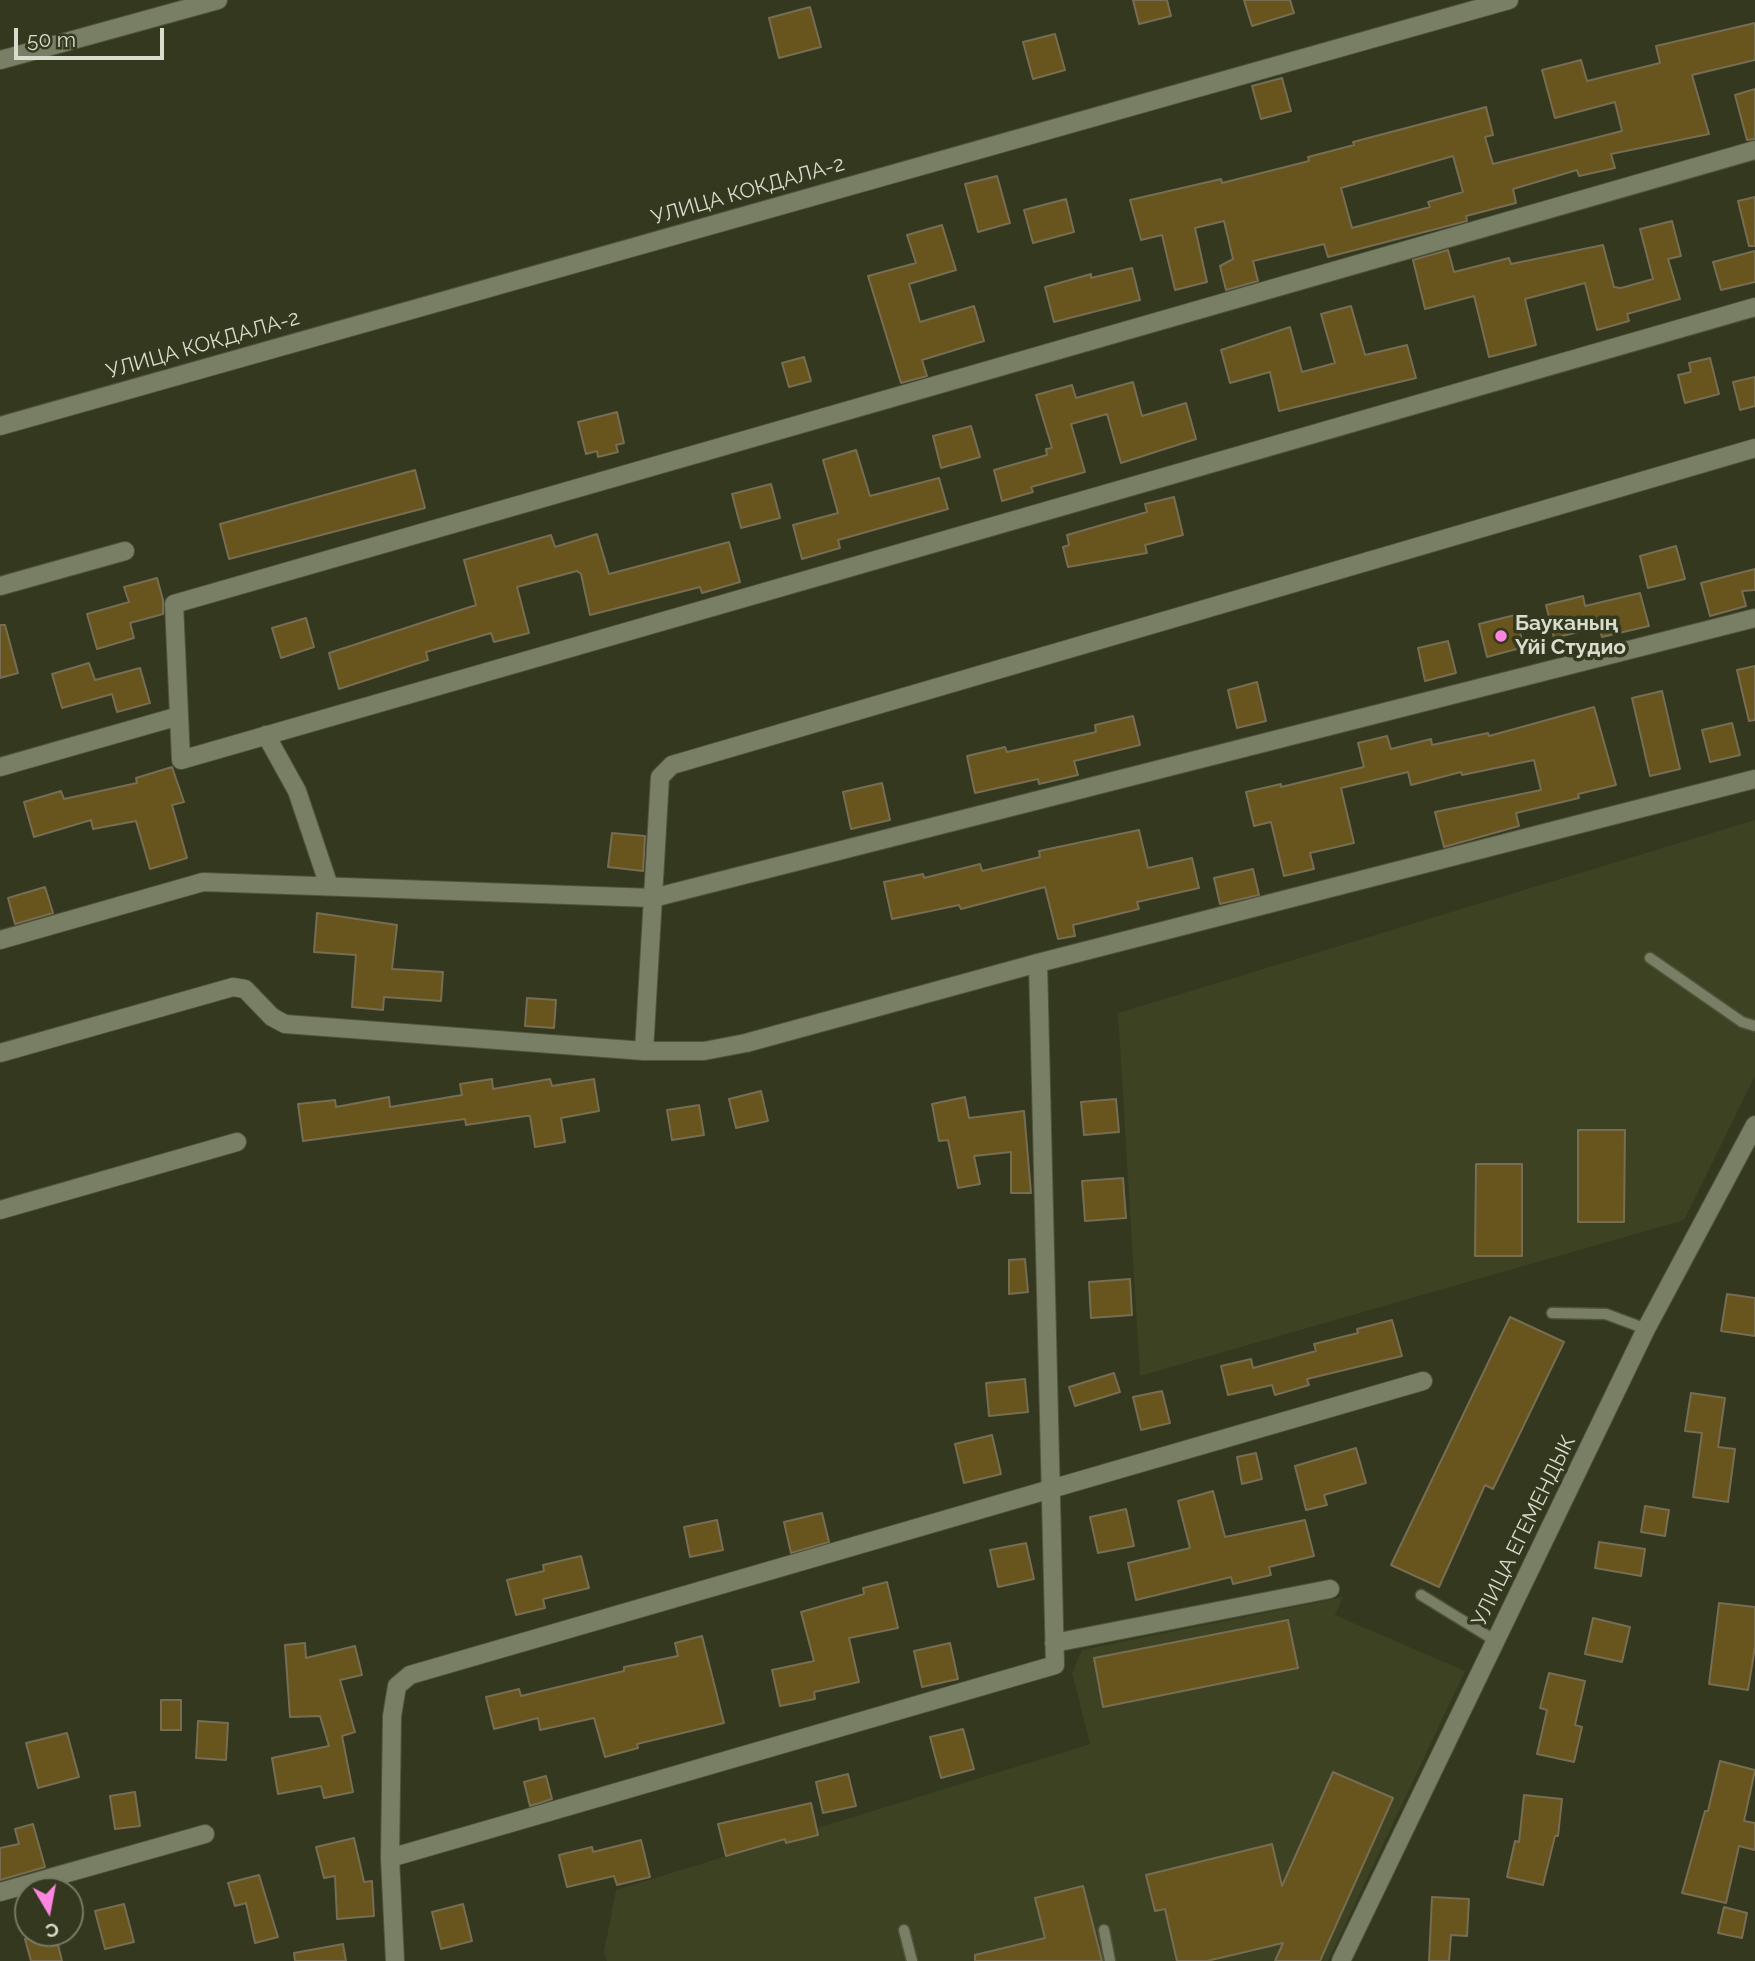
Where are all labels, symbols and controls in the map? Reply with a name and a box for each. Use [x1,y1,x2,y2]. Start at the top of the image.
scale bar [18,14,168,58]
text: 50 m [27,27,76,52]
street label: УЛИЦА КОКДАЛА-2 [649,151,847,231]
street label: УЛИЦА КОКДАЛА-2 [104,305,302,385]
place label: Бауканың Үйі Студио [1515,611,1626,661]
marker: Бауканың Үйі Студио [1493,628,1509,644]
street label: УЛИЦА ЕГЕМЕНДЫК [1467,1431,1581,1631]
north arrow [14,1877,84,1947]
text: С [44,1919,61,1943]

